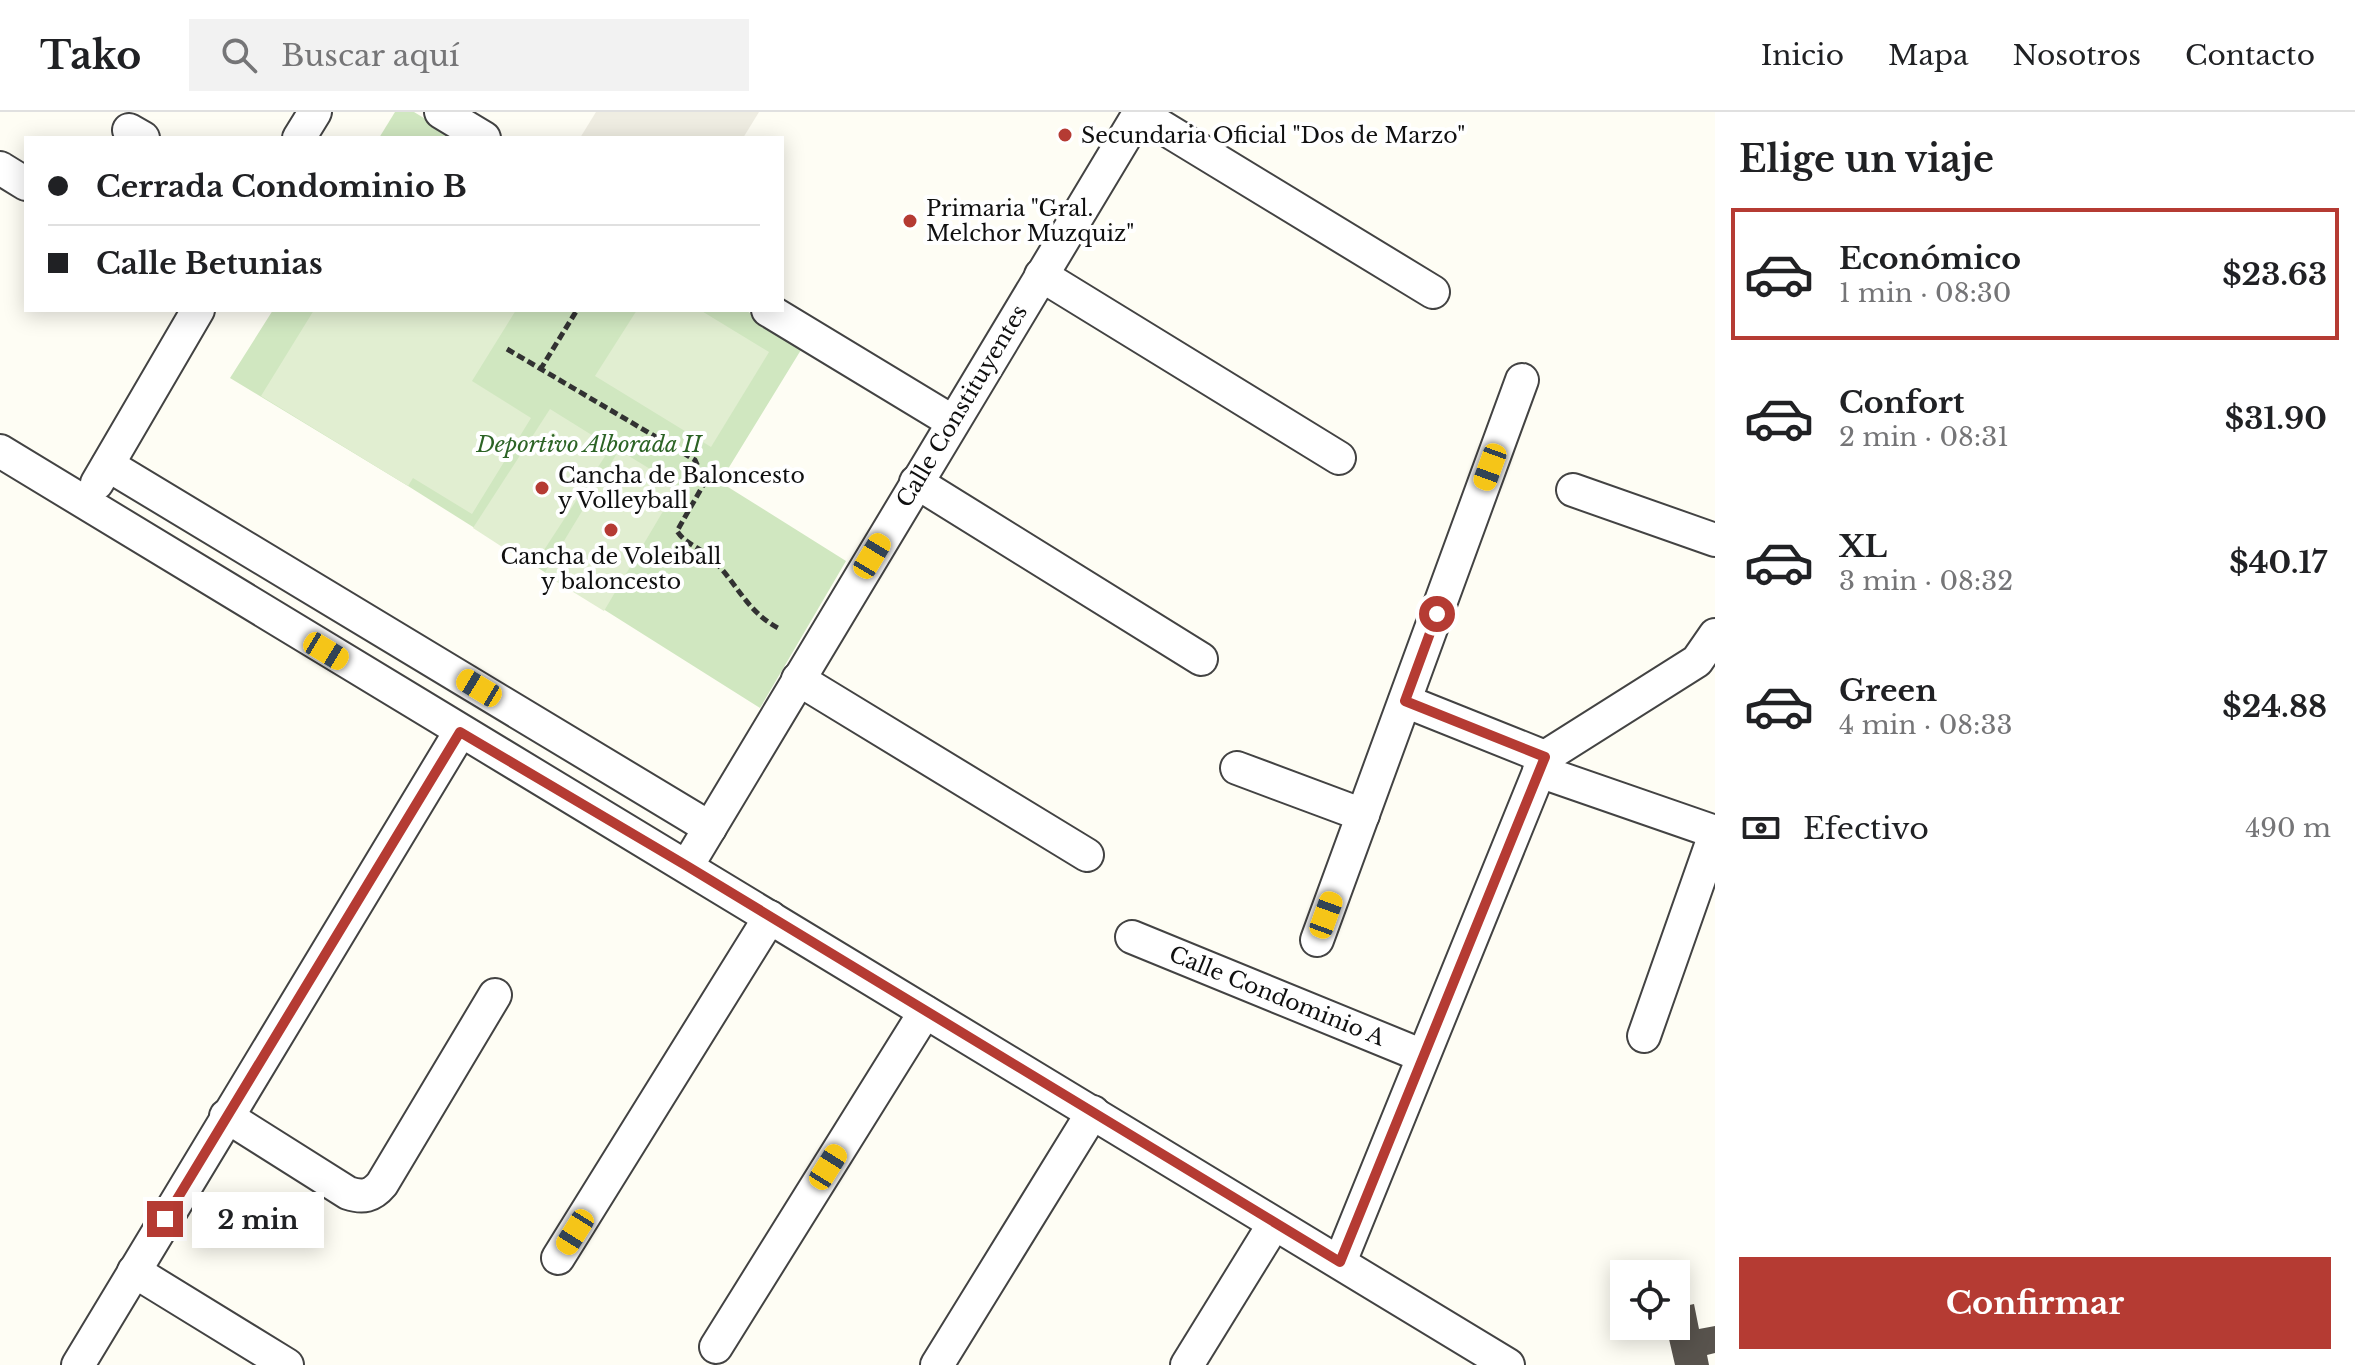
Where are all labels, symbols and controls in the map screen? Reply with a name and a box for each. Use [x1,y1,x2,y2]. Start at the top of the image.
search box [189,19,749,91]
text: Tako [40,32,141,79]
icon: search [217,33,261,77]
text: Buscar aquí [281,37,459,74]
text: Inicio [1761,38,1844,73]
text: Mapa [1888,38,1969,73]
text: Nosotros [2013,38,2141,73]
text: Contacto [2185,38,2315,73]
place label: Secundaria Oficial "Dos de Marzo" [1081,122,1465,149]
marker: Secundaria Oficial "Dos de Marzo" [1056,126,1074,144]
text: Elige un viaje [1739,137,1994,182]
text: Cerrada Condominio B [96,168,467,205]
place label: Primaria "Gral. Melchor Muzquiz" [926,195,1134,247]
marker: Primaria "Gral. Melchor Muzquiz" [901,212,919,230]
icon: car [1743,238,1815,310]
text: Económico [1839,240,2021,277]
text: Calle Betunias [96,245,323,282]
text: $23.63 [2222,256,2327,293]
text: 1 min · 08:30 [1839,277,2011,309]
street label: Calle Constituyentes [891,300,1033,512]
icon: car [1743,382,1815,454]
text: Confort [1839,384,1964,421]
text: $31.90 [2225,400,2327,437]
text: 2 min · 08:31 [1839,421,2009,453]
park label: Deportivo Alborada II [476,431,703,458]
car [1471,440,1509,494]
place label: Cancha de Baloncesto y Volleyball [558,462,805,514]
marker: Cancha de Baloncesto y Volleyball [533,479,551,497]
marker: Cancha de Voleiball y baloncesto [602,521,620,539]
icon: car [1743,526,1815,598]
text: XL [1839,528,1887,565]
car [849,529,895,583]
place label: Cancha de Voleiball y baloncesto [501,543,721,595]
text: $40.17 [2229,544,2327,581]
text: 3 min · 08:32 [1839,565,2013,597]
route start [1419,596,1455,632]
car [299,628,353,674]
car [452,665,506,711]
icon: car [1743,670,1815,742]
text: Green [1839,672,1937,709]
text: $24.88 [2222,688,2327,725]
text: 4 min · 08:33 [1839,709,2012,741]
icon: cash [1739,806,1783,850]
text: Efectivo [1803,810,1929,847]
text: 490 m [2245,812,2331,844]
car [1307,888,1345,942]
street label: Calle Condominio A [1165,940,1390,1052]
car [805,1140,851,1194]
callout: 2 min [193,1191,325,1247]
route end [147,1201,183,1237]
text: 2 min [218,1204,298,1236]
car [552,1205,598,1259]
button: Confirmar [1739,1257,2331,1349]
map controls [1610,1260,1690,1340]
button: locate [1610,1260,1690,1340]

